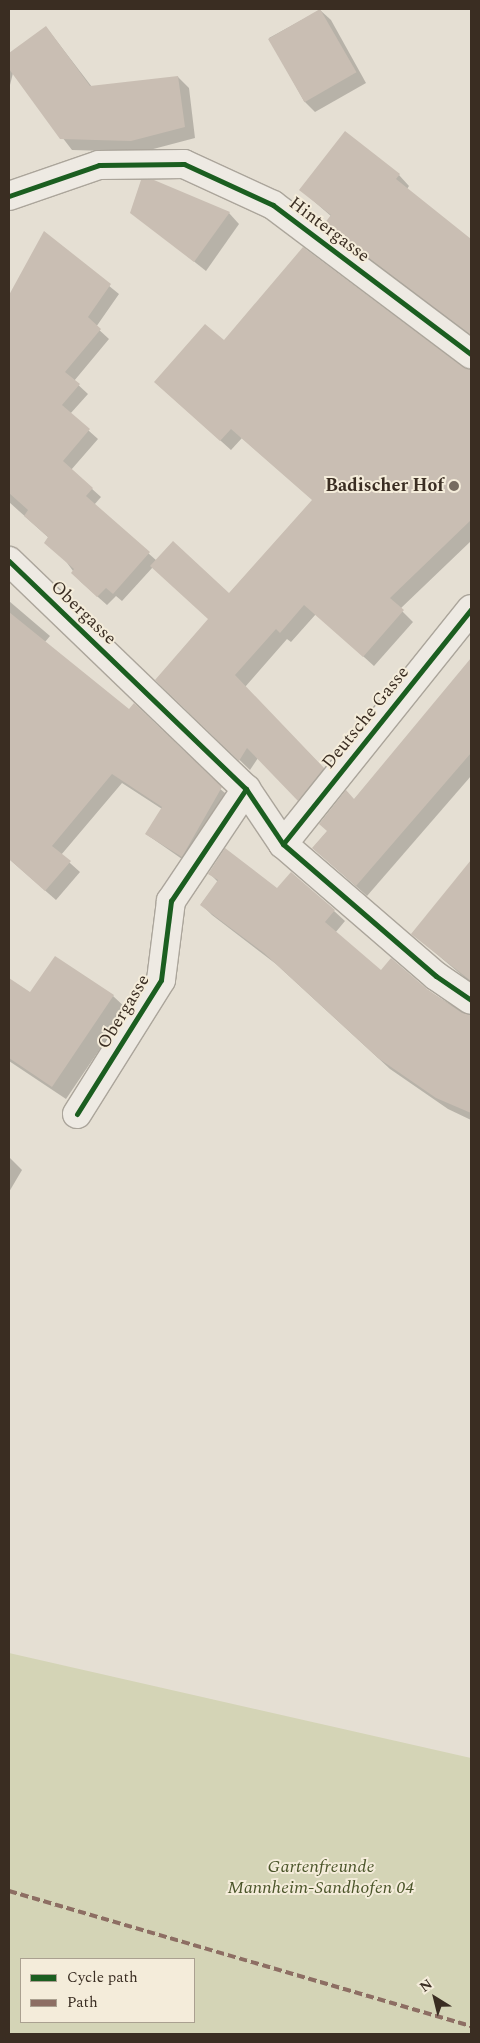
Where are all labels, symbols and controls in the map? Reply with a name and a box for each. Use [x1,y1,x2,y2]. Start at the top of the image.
street label: Hintergasse [284,193,374,267]
place label: Badischer Hof [325,475,444,497]
marker: Badischer Hof [448,480,460,492]
street label: Obergasse [46,576,120,650]
street label: Deutsche Gasse [318,662,414,774]
street label: Obergasse [93,971,155,1053]
park label: Gartenfreunde Mannheim-Sandhofen 04 [227,1857,415,1900]
legend [20,1958,195,2023]
text: Cycle path [67,1966,138,1989]
north arrow [410,1973,460,2023]
text: N [415,1974,437,1997]
text: Path [67,1991,98,2014]

